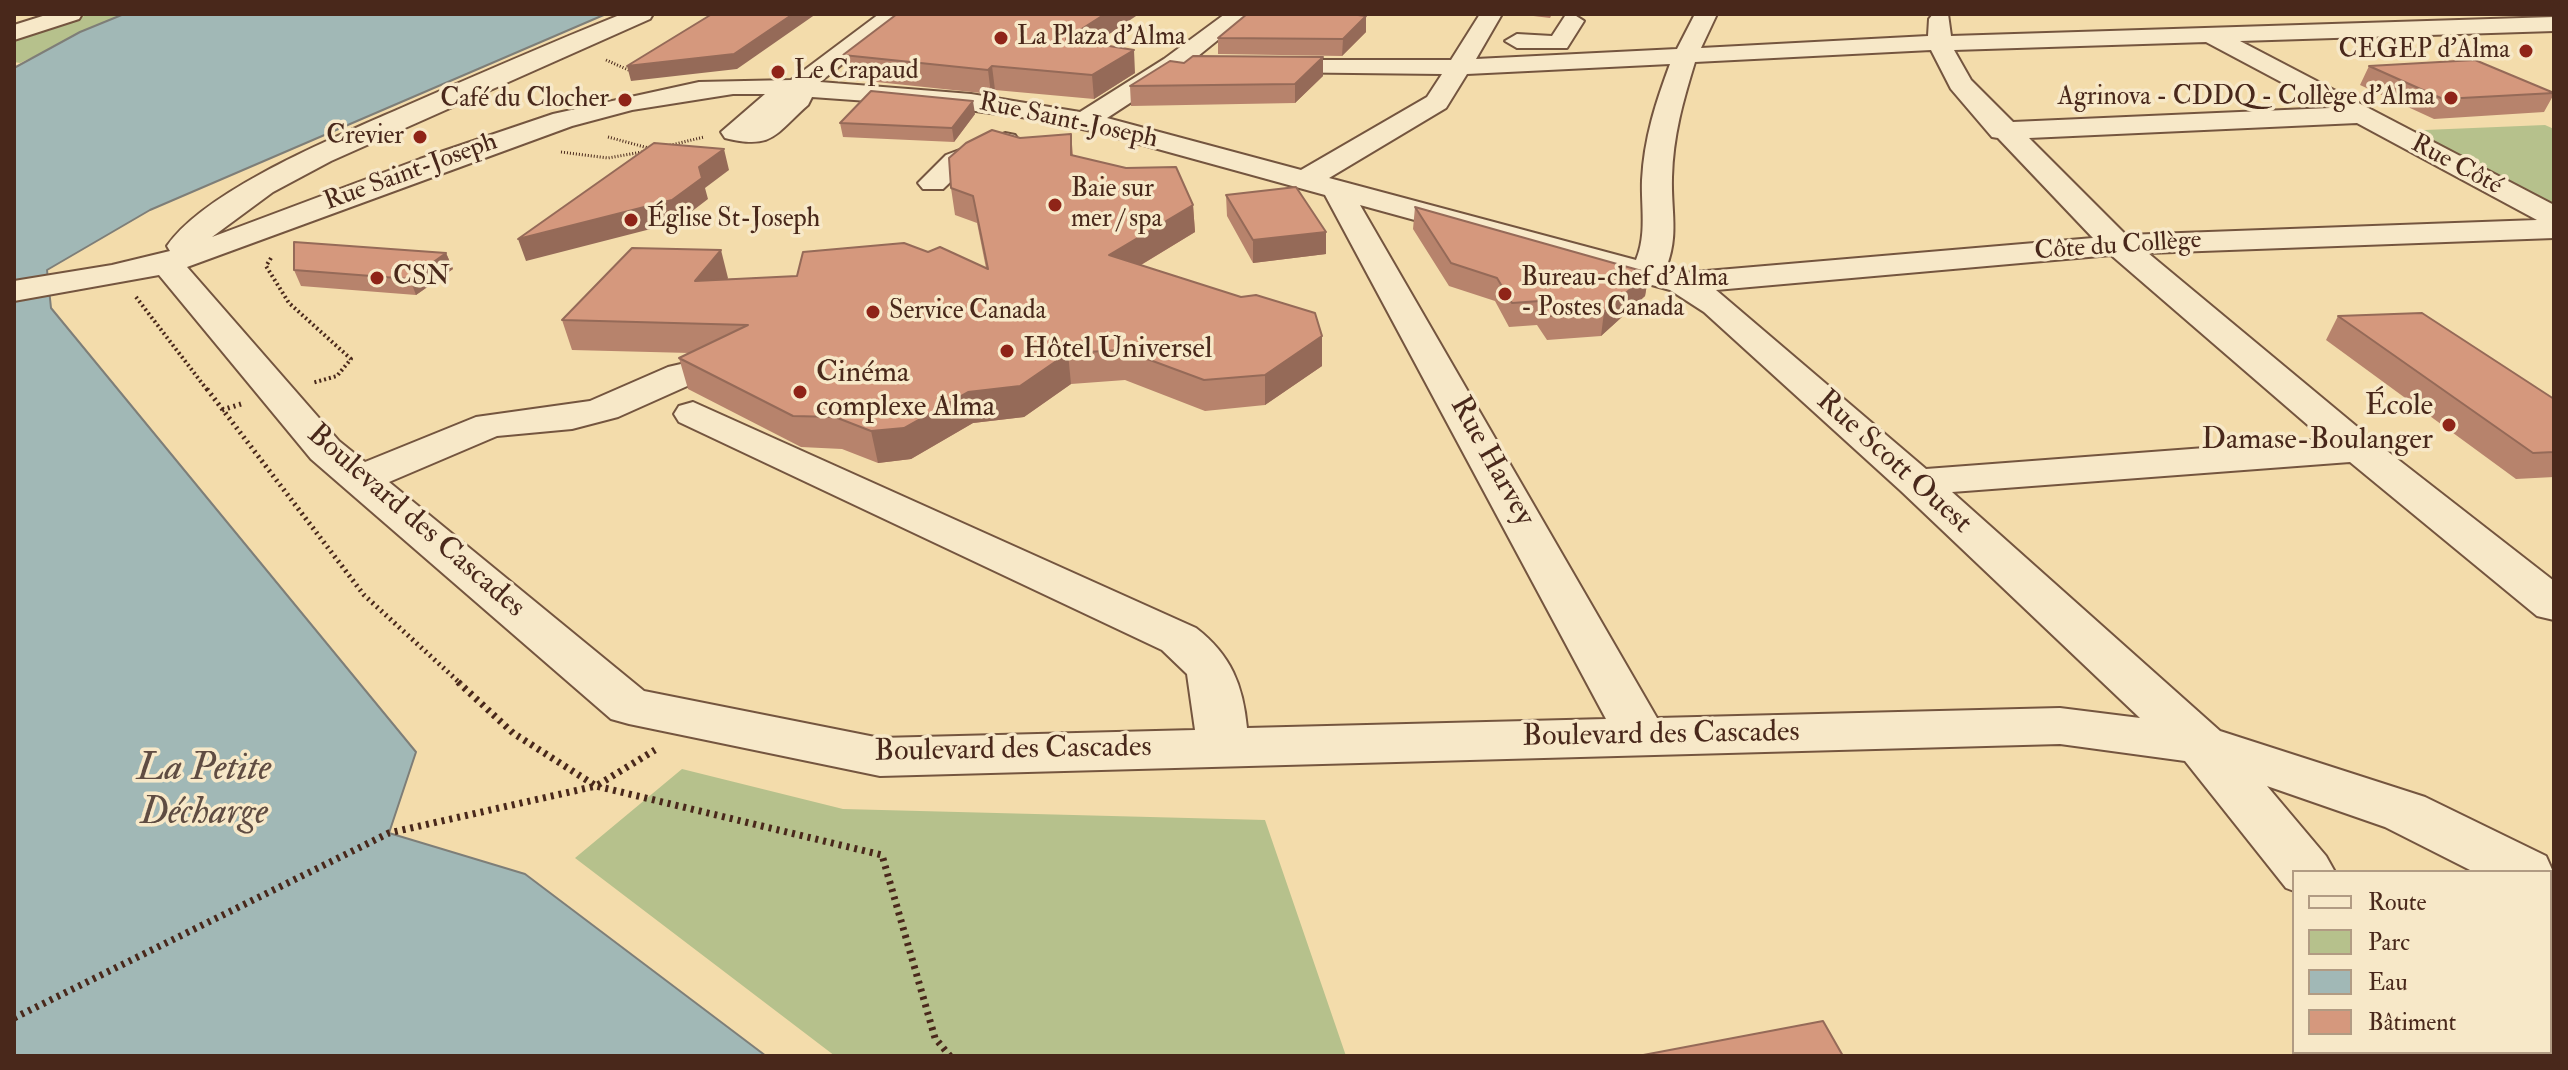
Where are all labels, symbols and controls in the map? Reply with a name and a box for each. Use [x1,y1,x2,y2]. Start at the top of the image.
place label: La Plaza d'Alma [1017,22,1186,54]
marker: La Plaza d'Alma [992,29,1010,47]
place label: CEGEP d'Alma [2338,35,2510,67]
marker: CEGEP d'Alma [2517,42,2535,60]
place label: Le Crapaud [794,56,918,88]
marker: Le Crapaud [769,63,787,81]
place label: Agrinova - CDDQ - Collège d'Alma [2058,82,2435,114]
place label: Café du Clocher [440,84,609,116]
street label: Rue Saint-Joseph [976,88,1160,156]
marker: Agrinova - CDDQ - Collège d'Alma [2442,89,2460,107]
marker: Café du Clocher [616,91,634,109]
place label: Crevier [326,121,404,153]
street label: Rue Saint-Joseph [320,127,502,219]
marker: Crevier [411,128,429,146]
street label: Rue Côté [2405,129,2507,203]
place label: Baie sur mer / spa [1071,174,1162,236]
marker: Baie sur mer / spa [1046,196,1064,214]
place label: Église St-Joseph [647,204,820,236]
marker: Église St-Joseph [622,211,640,229]
street label: Côte du Collège [2033,226,2203,268]
place label: CSN [393,262,450,294]
place label: Bureau-chef d'Alma - Postes Canada [1521,263,1729,324]
marker: CSN [368,269,386,287]
marker: Bureau-chef d'Alma - Postes Canada [1496,285,1514,303]
place label: Service Canada [889,296,1046,328]
marker: Service Canada [864,303,882,321]
place label: Hôtel Universel [1023,333,1213,369]
marker: Hôtel Universel [998,342,1016,360]
place label: Cinéma complexe Alma [816,357,995,428]
marker: Cinéma complexe Alma [791,383,809,401]
street label: Rue Scott Ouest [1808,384,1978,542]
place label: École Damase-Boulanger [2202,390,2433,460]
street label: Rue Harvey [1441,391,1541,533]
marker: École Damase-Boulanger [2440,416,2458,434]
street label: Boulevard des Cascades [299,417,531,627]
street label: Boulevard des Cascades [1522,716,1800,756]
street label: Boulevard des Cascades [874,731,1152,771]
water label: La Petite Décharge [137,748,271,838]
legend [2292,870,2552,1054]
text: Route [2368,887,2427,918]
text: Parc [2368,927,2410,958]
text: Eau [2368,967,2408,998]
text: Bâtiment [2368,1007,2456,1038]

